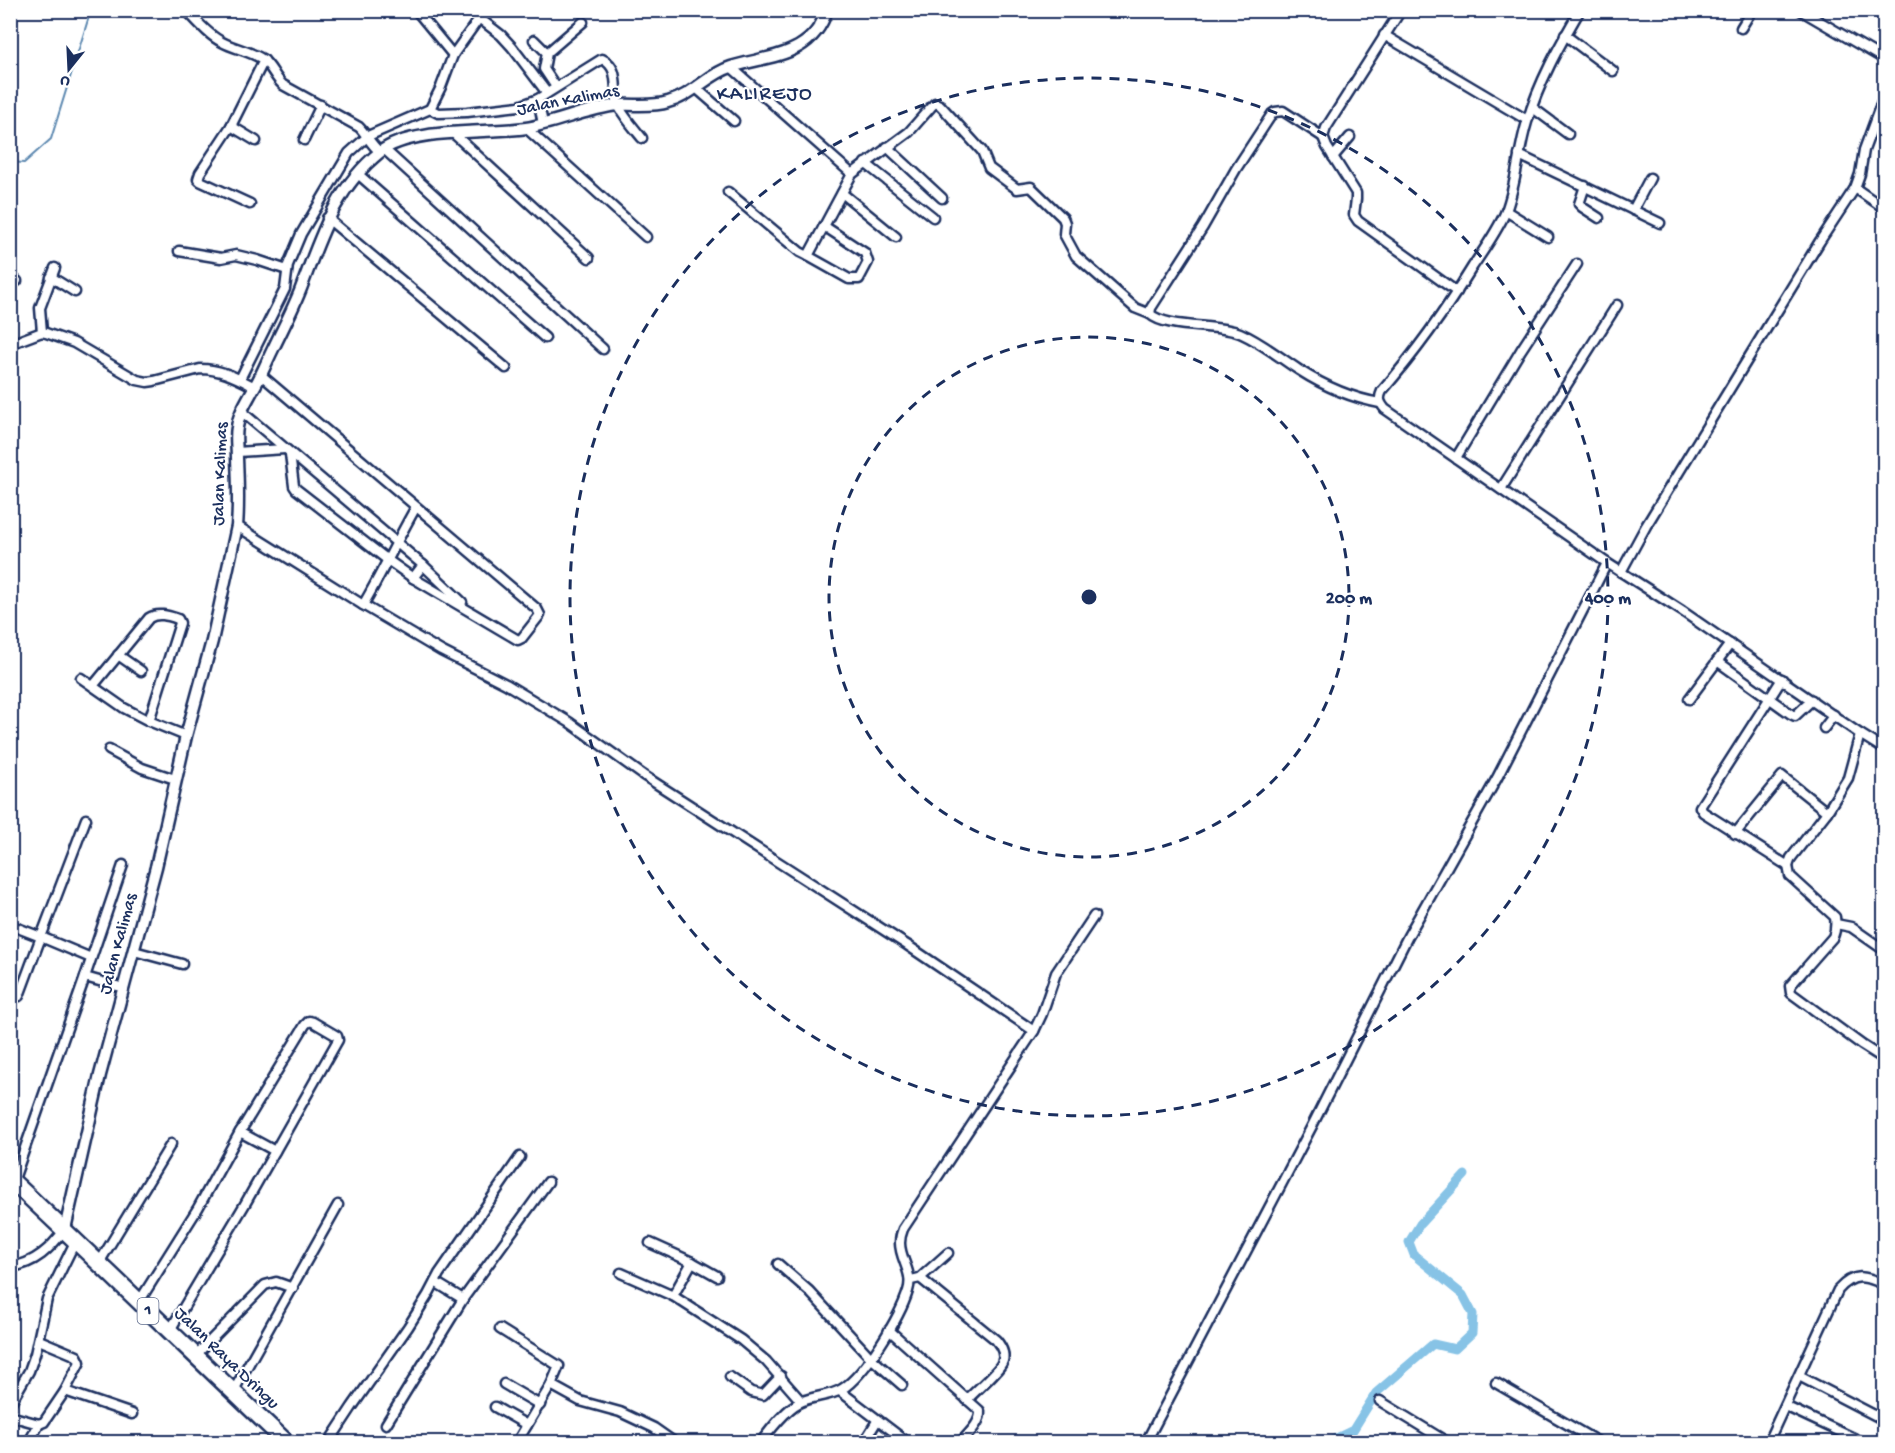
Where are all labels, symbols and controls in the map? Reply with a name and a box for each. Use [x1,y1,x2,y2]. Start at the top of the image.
north arrow [39,39,99,99]
text: U [57,69,73,90]
street label: Jalan Kalimas [515,81,622,121]
district label: KALIREJO [717,83,813,108]
street label: Jalan Kalimas [209,421,233,526]
centre of rings [1079,587,1099,607]
text: 200 m [1326,589,1372,610]
text: 400 m [1584,589,1631,610]
street label: Jalan Kalimas [95,890,143,997]
road number: 1 [138,1298,158,1324]
street label: Jalan Raya Dringu [169,1303,283,1415]

